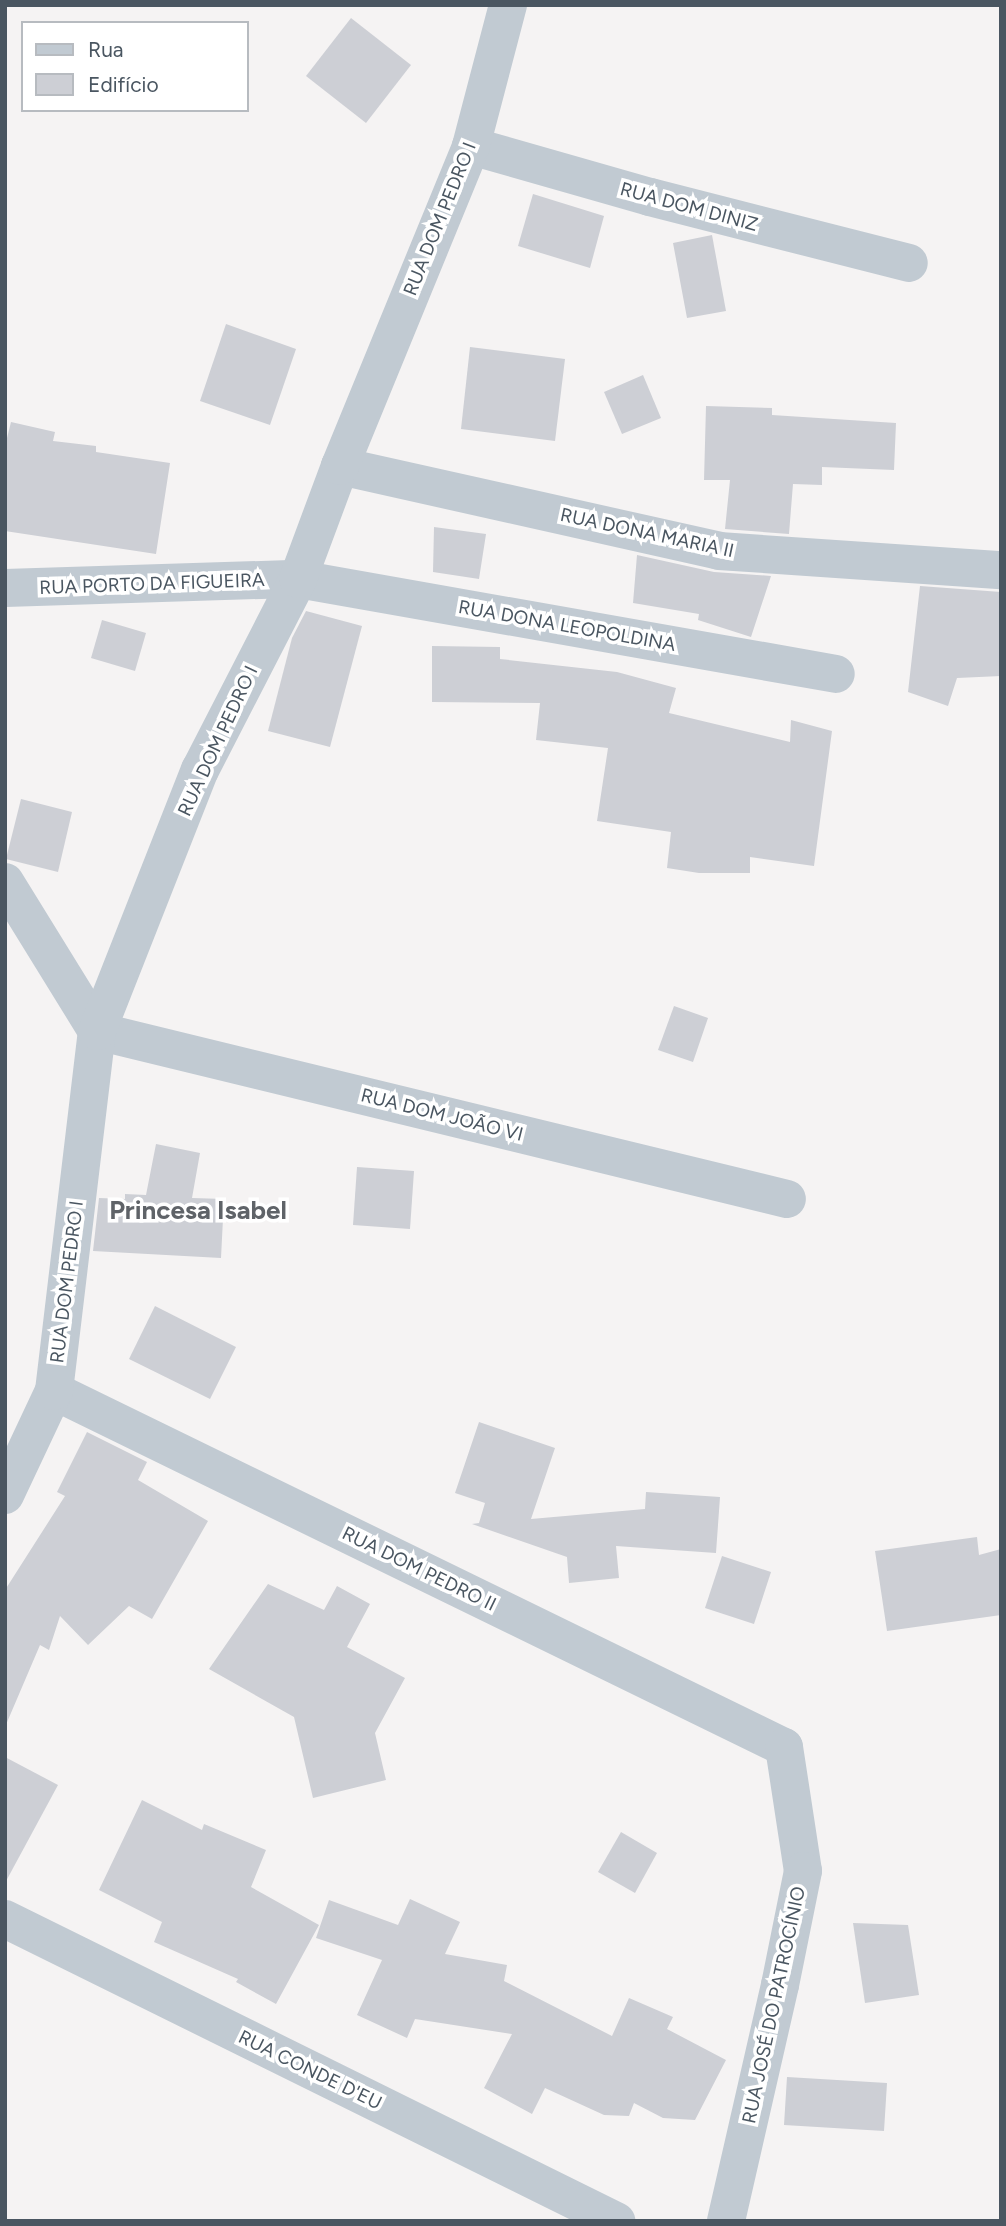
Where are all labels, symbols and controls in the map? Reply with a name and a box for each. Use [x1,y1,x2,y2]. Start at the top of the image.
legend [21,21,248,112]
text: Rua [88,37,124,62]
text: Edifício [88,72,159,97]
street label: RUA DOM PEDRO I [399,139,481,299]
street label: RUA DOM DINIZ [618,178,760,236]
street label: RUA DONA MARIA II [558,503,736,563]
street label: RUA PORTO DA FIGUEIRA [39,569,265,599]
street label: RUA DONA LEOPOLDINA [457,596,677,656]
street label: RUA DOM PEDRO I [173,662,263,820]
street label: RUA DOM JOÃO VI [358,1084,526,1146]
district label: Princesa Isabel [109,1195,287,1227]
street label: RUA DOM PEDRO I [46,1200,88,1364]
street label: RUA DOM PEDRO II [338,1522,500,1616]
street label: RUA JOSÉ DO PATROCÍNIO [738,1884,810,2126]
street label: RUA CONDE D'EU [235,2025,385,2115]

